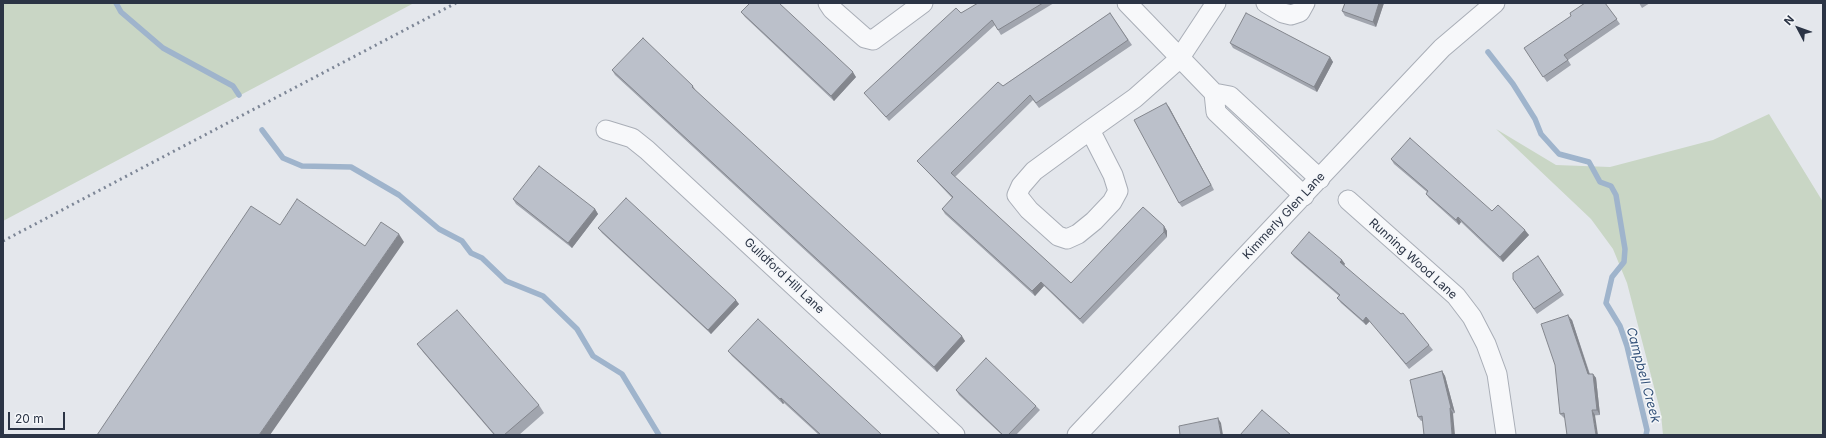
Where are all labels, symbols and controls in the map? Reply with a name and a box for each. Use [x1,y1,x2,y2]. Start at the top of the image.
north arrow [1778,8,1818,48]
text: N [1781,12,1797,28]
street label: Kimmerly Glen Lane [1240,169,1328,263]
street label: Running Wood Lane [1366,216,1460,302]
street label: Guildford Hill Lane [741,235,827,317]
water label: Campbell Creek [1623,325,1663,425]
scale bar [10,404,67,430]
text: 20 m [15,411,44,426]

